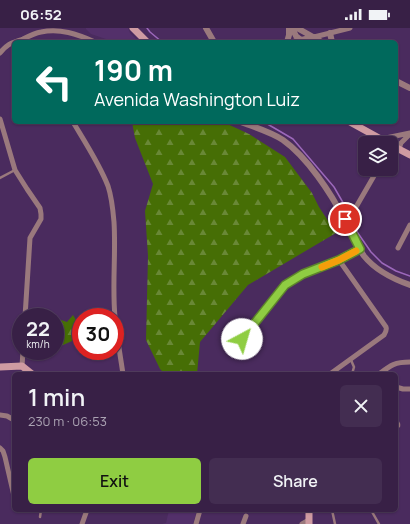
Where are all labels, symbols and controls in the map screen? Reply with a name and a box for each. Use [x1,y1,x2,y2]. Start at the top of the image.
text: 06:52 [20,4,62,25]
text: 190 m [94,51,173,89]
icon: left [28,56,80,108]
text: Avenida Washington Luiz [94,87,300,111]
map controls [358,136,398,176]
button: layers [358,136,398,176]
pin [328,202,362,236]
icon: arrive [334,208,356,230]
speed limit sign: 30 [72,308,124,360]
text: 22 [26,315,50,342]
position arrow [221,318,263,360]
text: km/h [26,337,50,351]
text: 1 min [28,380,85,413]
button: close [340,385,382,427]
text: 230 m · 06:53 [28,412,107,430]
button: Exit [28,458,201,504]
button: Share [209,458,382,504]

